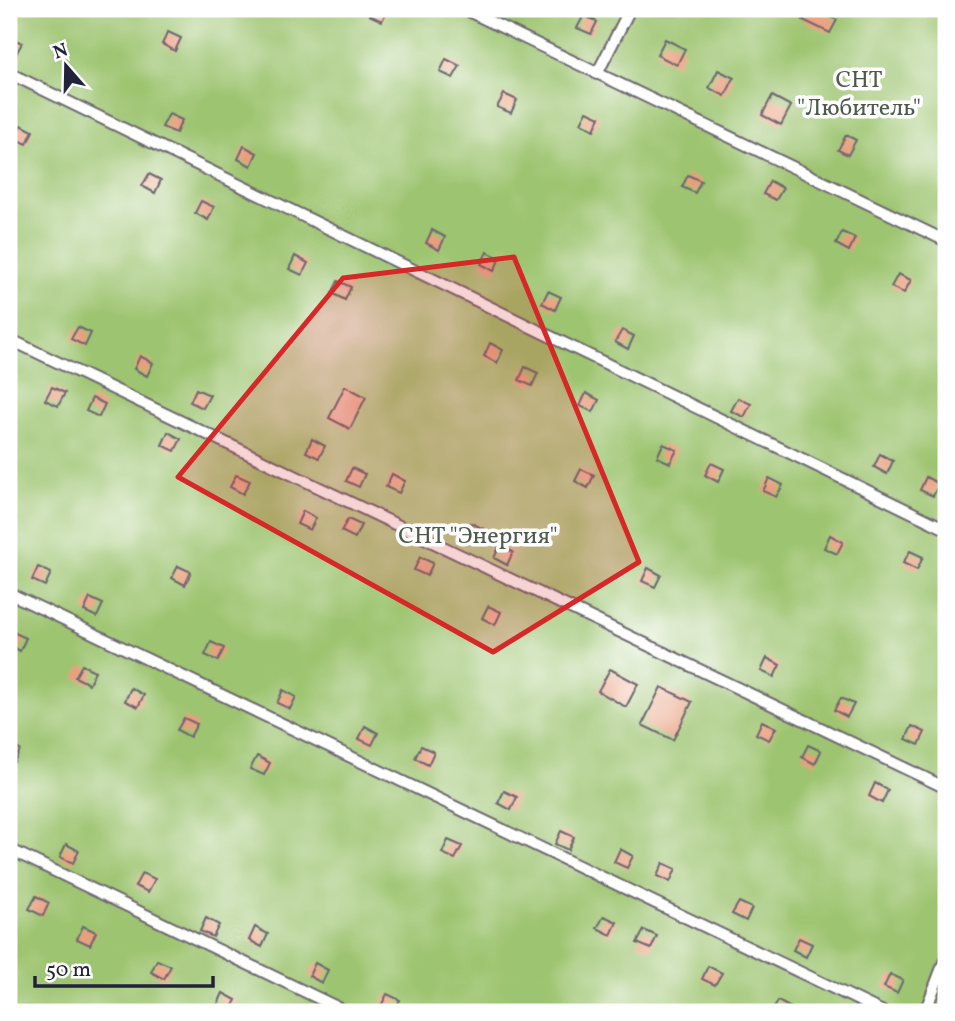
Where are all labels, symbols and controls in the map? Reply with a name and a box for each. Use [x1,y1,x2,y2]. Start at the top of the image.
north arrow [32,32,102,102]
text: N [50,37,72,66]
park label: СНТ "Любитель" [797,64,921,126]
park label: СНТ "Энергия" [398,520,558,554]
scale bar [35,944,214,988]
text: 50 m [46,956,91,985]

